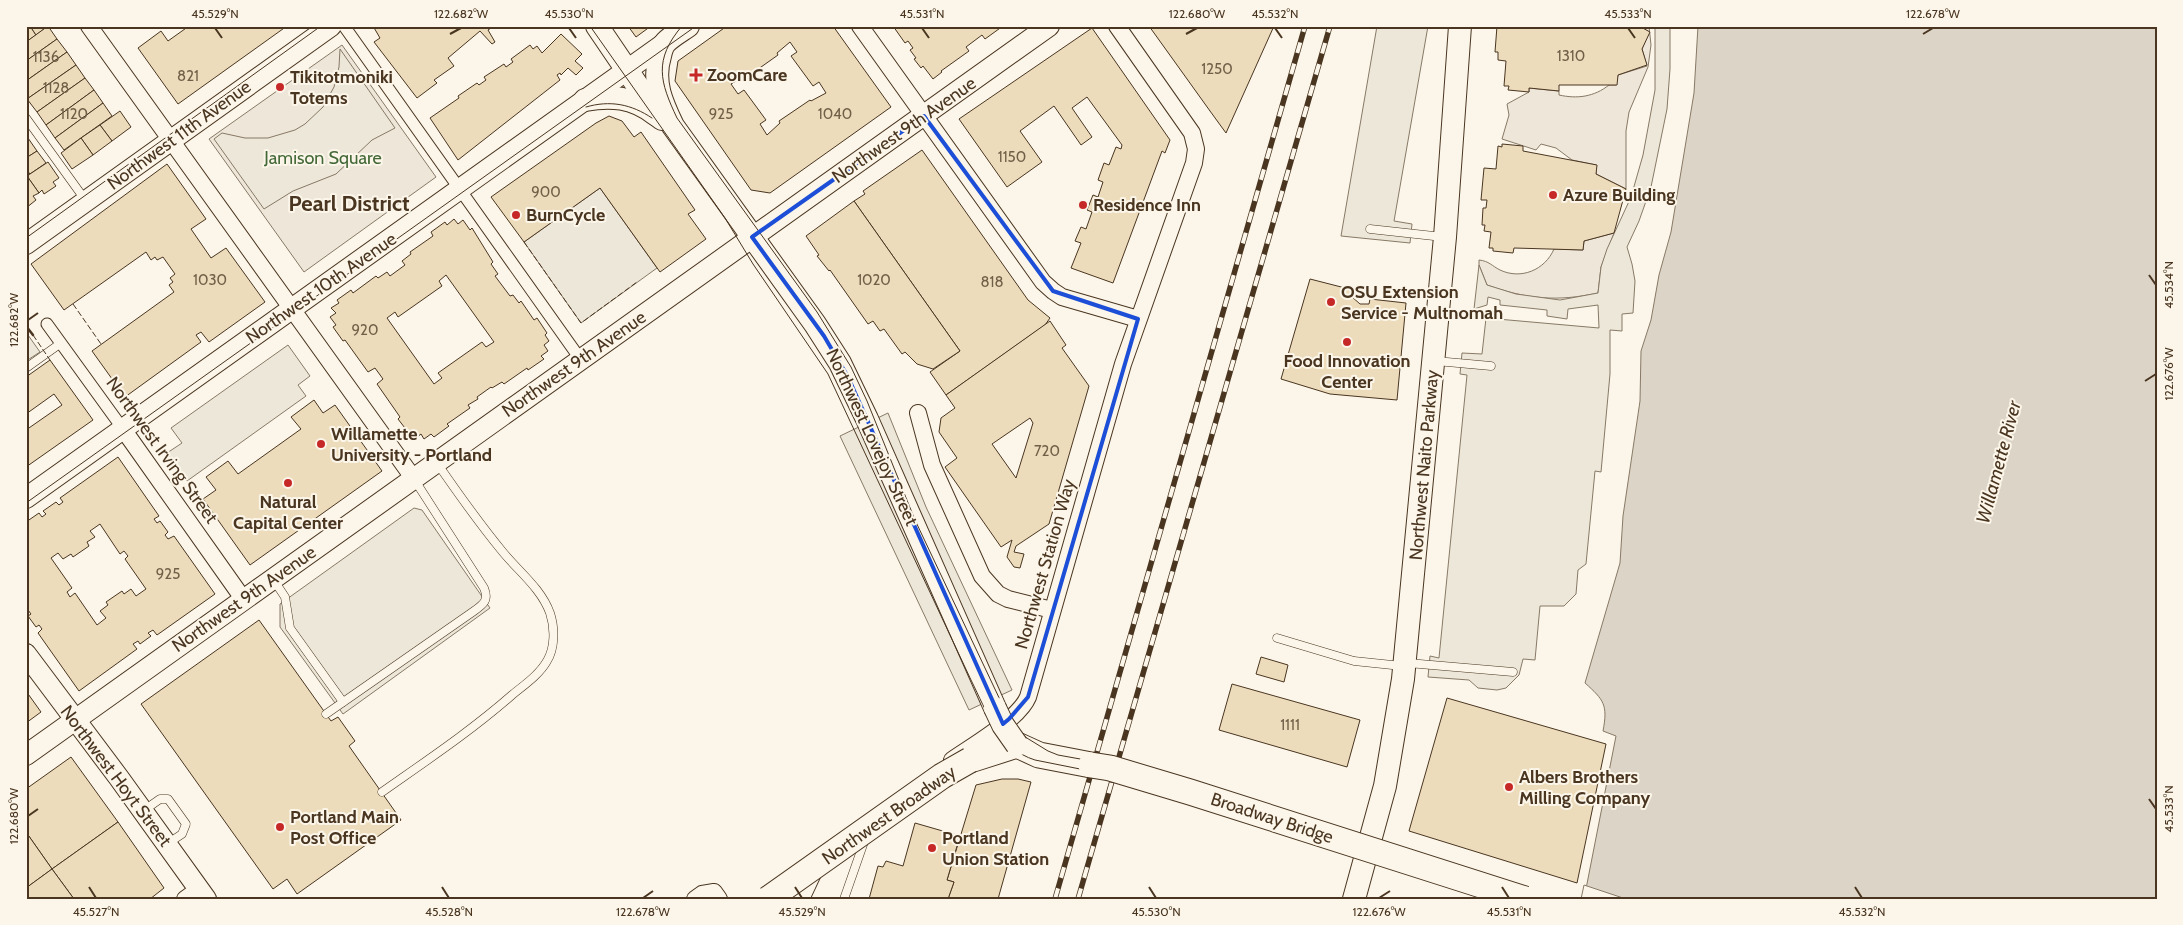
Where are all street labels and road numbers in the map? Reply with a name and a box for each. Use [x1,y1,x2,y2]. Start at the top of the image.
street label: Northwest 9th Avenue [828,72,980,188]
street label: Northwest 11th Avenue [103,76,255,194]
street label: Northwest 10th Avenue [241,228,401,348]
street label: Northwest 9th Avenue [498,306,650,422]
street label: Northwest Lovejoy Street [821,345,923,529]
street label: Northwest Naito Parkway [1405,369,1443,561]
street label: Northwest Irving Street [102,373,222,527]
street label: Northwest Station Way [1010,476,1080,652]
street label: Northwest 9th Avenue [168,541,320,657]
street label: Northwest Hoyt Street [56,701,176,851]
street label: Northwest Broadway [818,761,960,869]
street label: Broadway Bridge [1208,788,1336,848]

